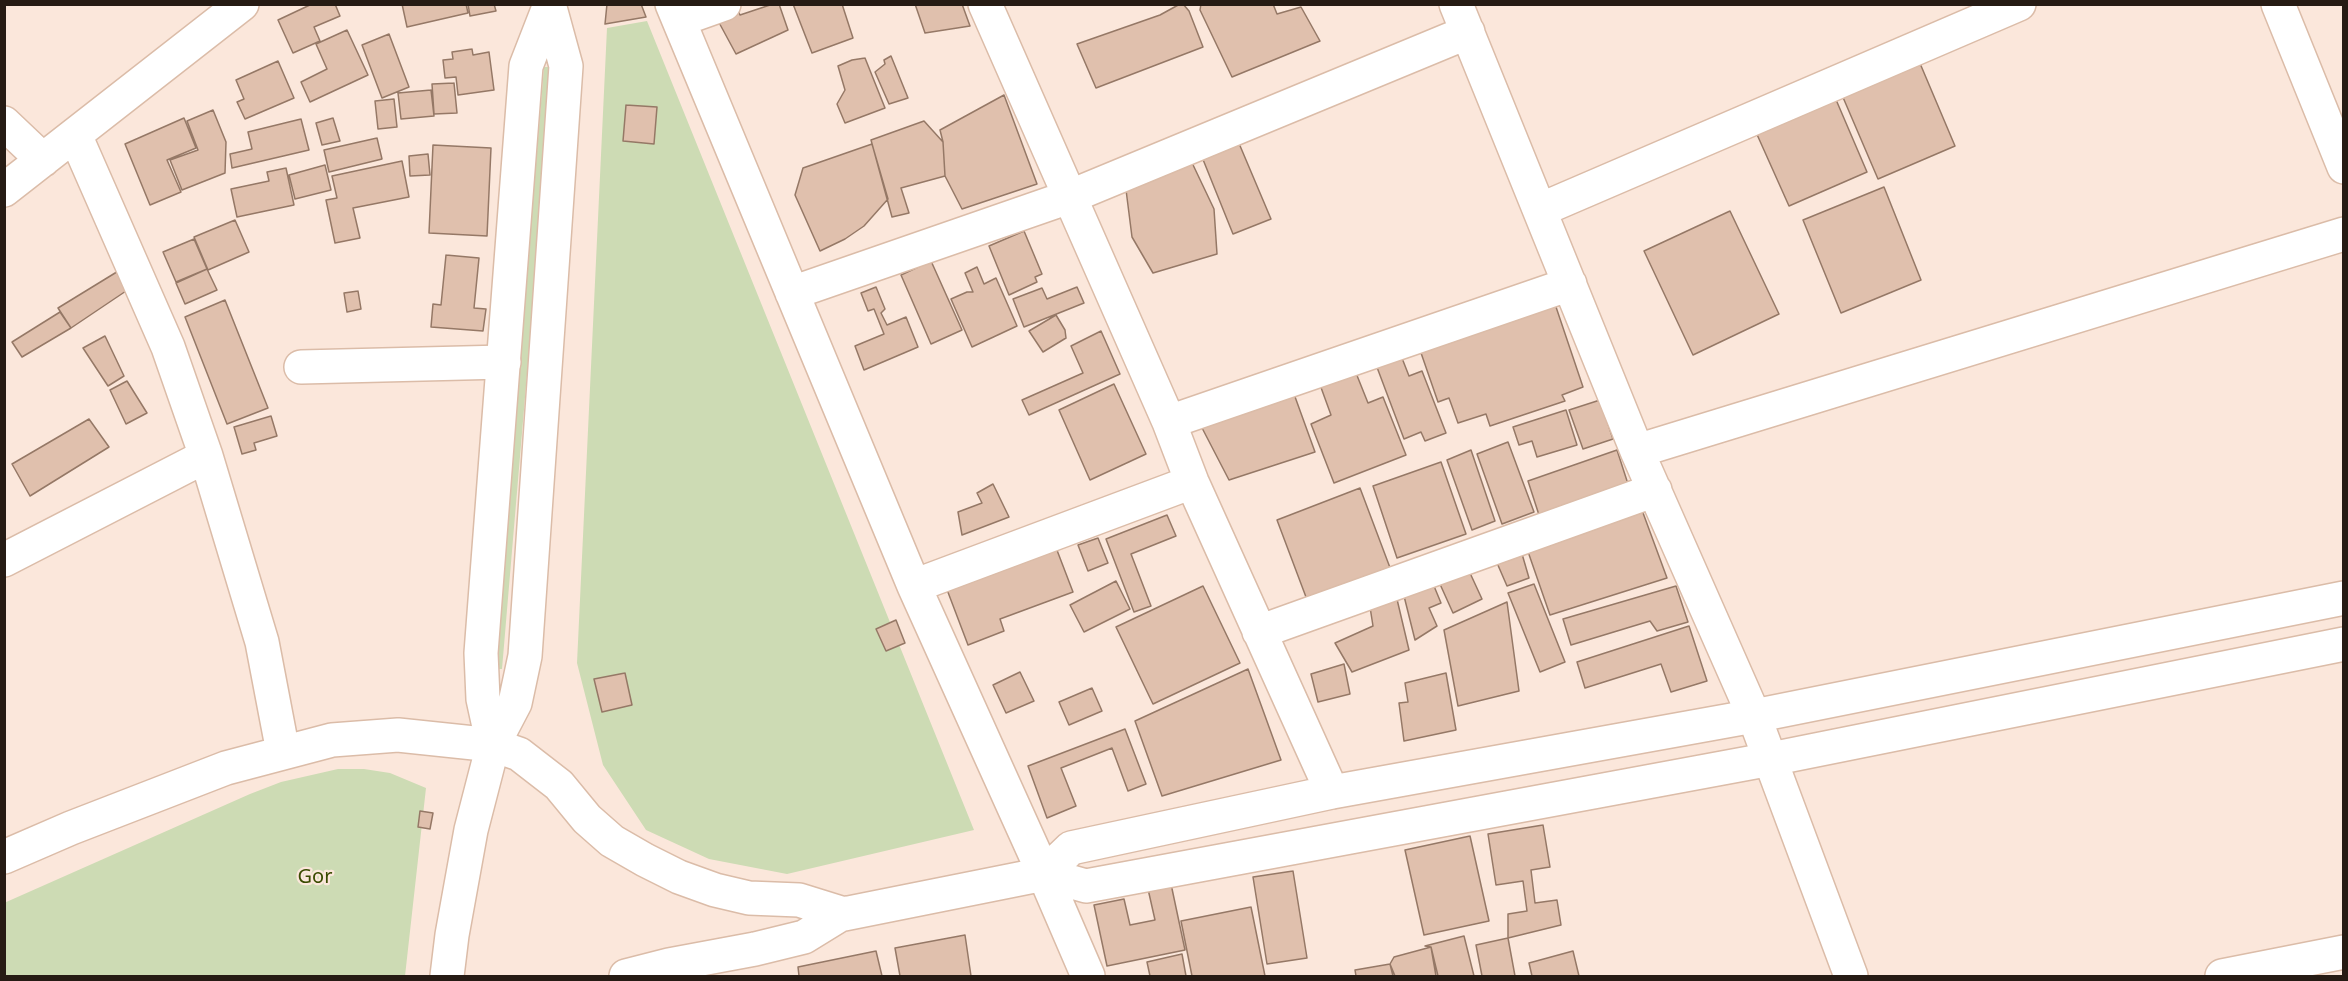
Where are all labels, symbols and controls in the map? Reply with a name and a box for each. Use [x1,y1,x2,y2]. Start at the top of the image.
park label: Gor [298,865,332,889]

